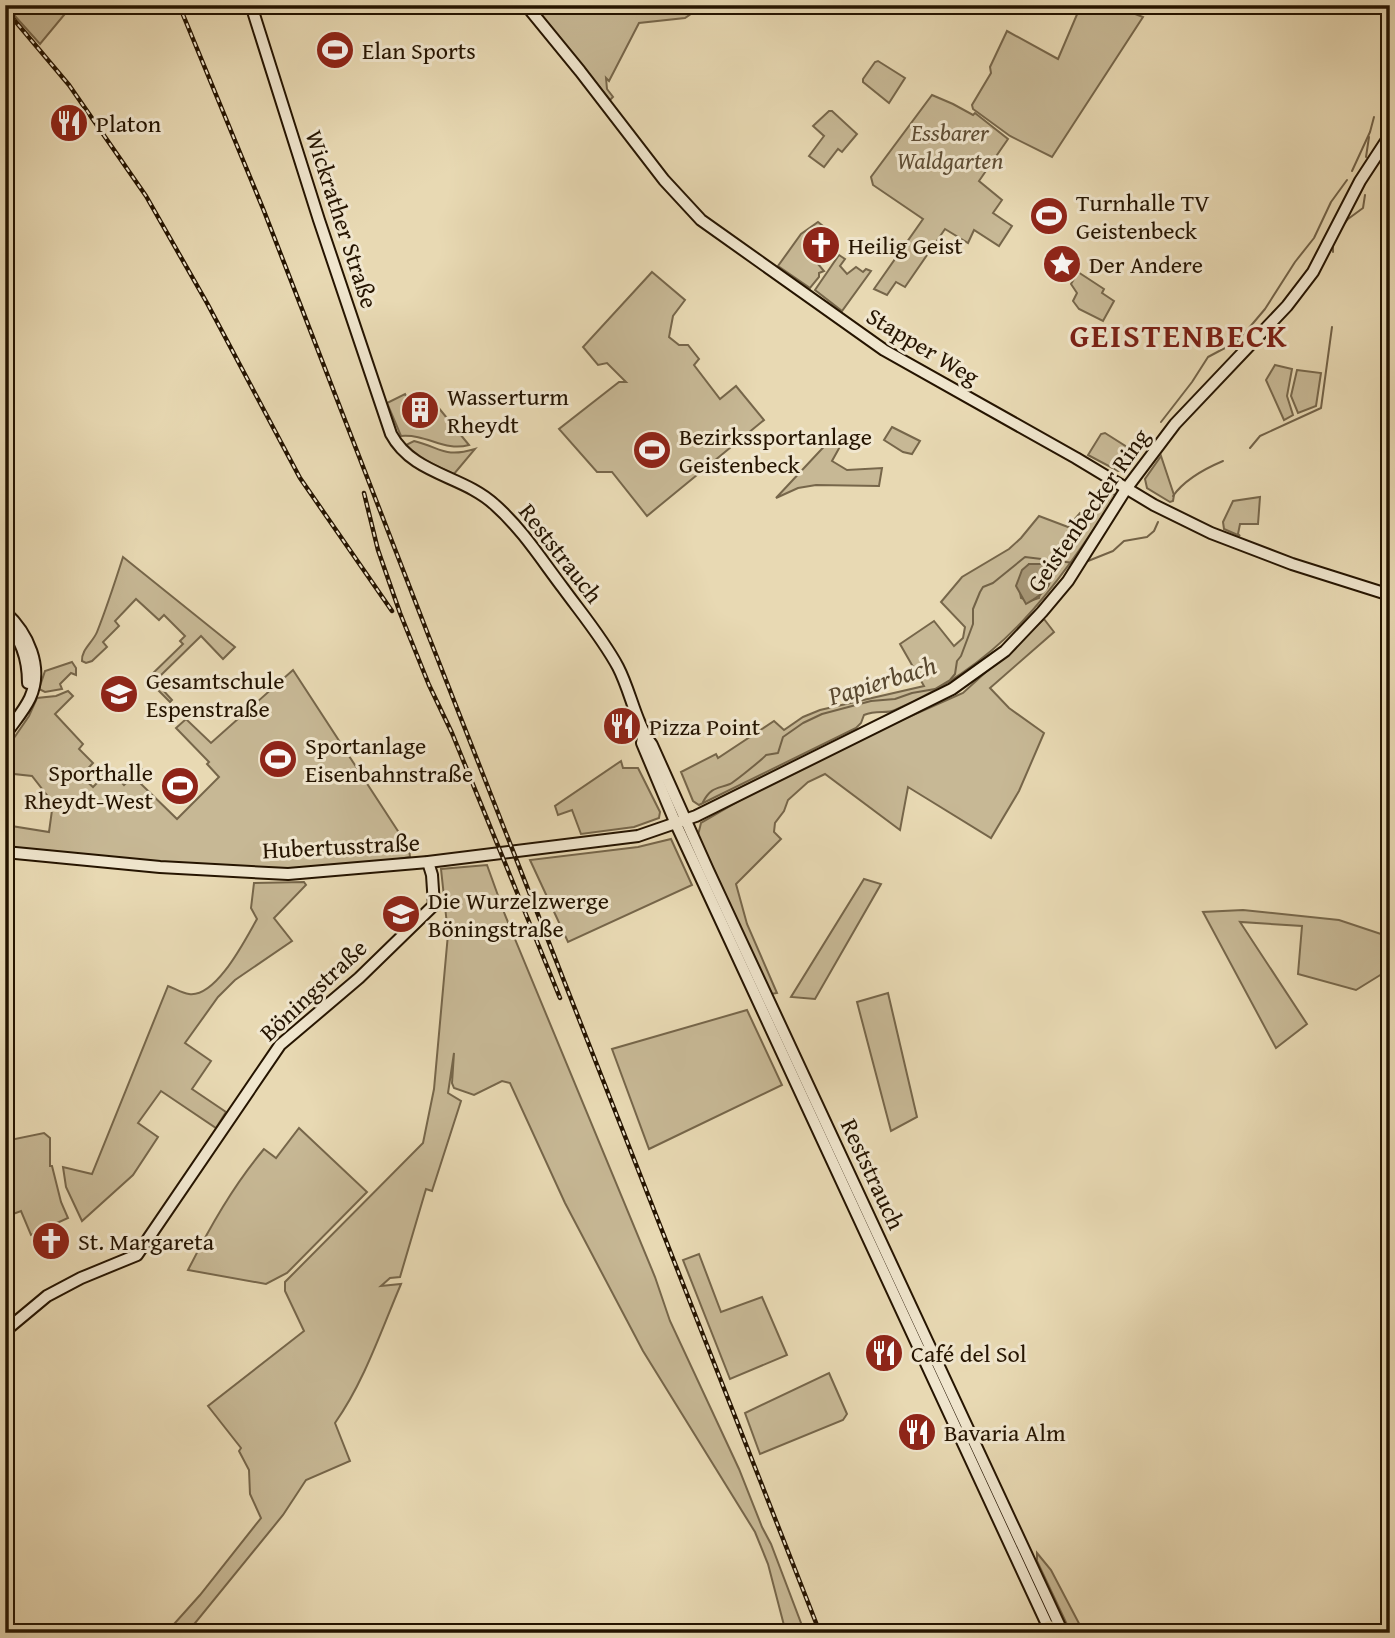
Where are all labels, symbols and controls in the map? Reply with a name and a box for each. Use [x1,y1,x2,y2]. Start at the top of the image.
sports icon: Elan Sports [314,29,356,71]
place label: Elan Sports [362,33,476,68]
restaurant icon: Platon [48,102,90,144]
place label: Platon [96,106,162,141]
park label: Essbarer Waldgarten [897,115,1003,178]
street label: Wickrather Straße [297,125,387,313]
place label: Turnhalle TV Geistenbeck [1076,185,1210,248]
sports icon: Turnhalle TV Geistenbeck [1028,195,1070,237]
church icon: Heilig Geist [800,224,842,266]
place label: Heilig Geist [848,228,963,263]
place icon: Der Andere [1041,243,1083,285]
place label: Der Andere [1089,247,1203,282]
street label: Stapper Weg [860,298,986,394]
district label: GEISTENBECK [1070,312,1288,359]
place label: Wasserturm Rheydt [447,379,569,442]
building icon: Wasserturm Rheydt [399,389,441,431]
place label: Bezirkssportanlage Geistenbeck [679,419,872,482]
street label: Geistenbecker Ring [1018,421,1158,599]
sports icon: Bezirkssportanlage Geistenbeck [631,429,673,471]
street label: Reststrauch [511,495,612,611]
water label: Papierbach [822,645,941,715]
place label: Gesamtschule Espenstraße [146,663,285,726]
school or university icon: Gesamtschule Espenstraße [98,673,140,715]
restaurant icon: Pizza Point [601,705,643,747]
place label: Pizza Point [649,709,761,744]
place label: Sportanlage Eisenbahnstraße [305,728,473,791]
sports icon: Sportanlage Eisenbahnstraße [257,738,299,780]
place label: Sporthalle Rheydt-West [24,755,154,818]
sports icon: Sporthalle Rheydt-West [159,765,201,807]
street label: Hubertusstraße [261,824,421,868]
place label: Die Wurzelzwerge Böningstraße [428,883,609,946]
school or university icon: Die Wurzelzwerge Böningstraße [380,893,422,935]
street label: Böningstraße [251,931,375,1049]
street label: Reststrauch [832,1113,914,1236]
church icon: St. Margareta [30,1220,72,1262]
place label: St. Margareta [78,1224,215,1259]
restaurant icon: Café del Sol [863,1332,905,1374]
place label: Café del Sol [911,1336,1027,1371]
restaurant icon: Bavaria Alm [896,1411,938,1453]
place label: Bavaria Alm [944,1415,1066,1450]

